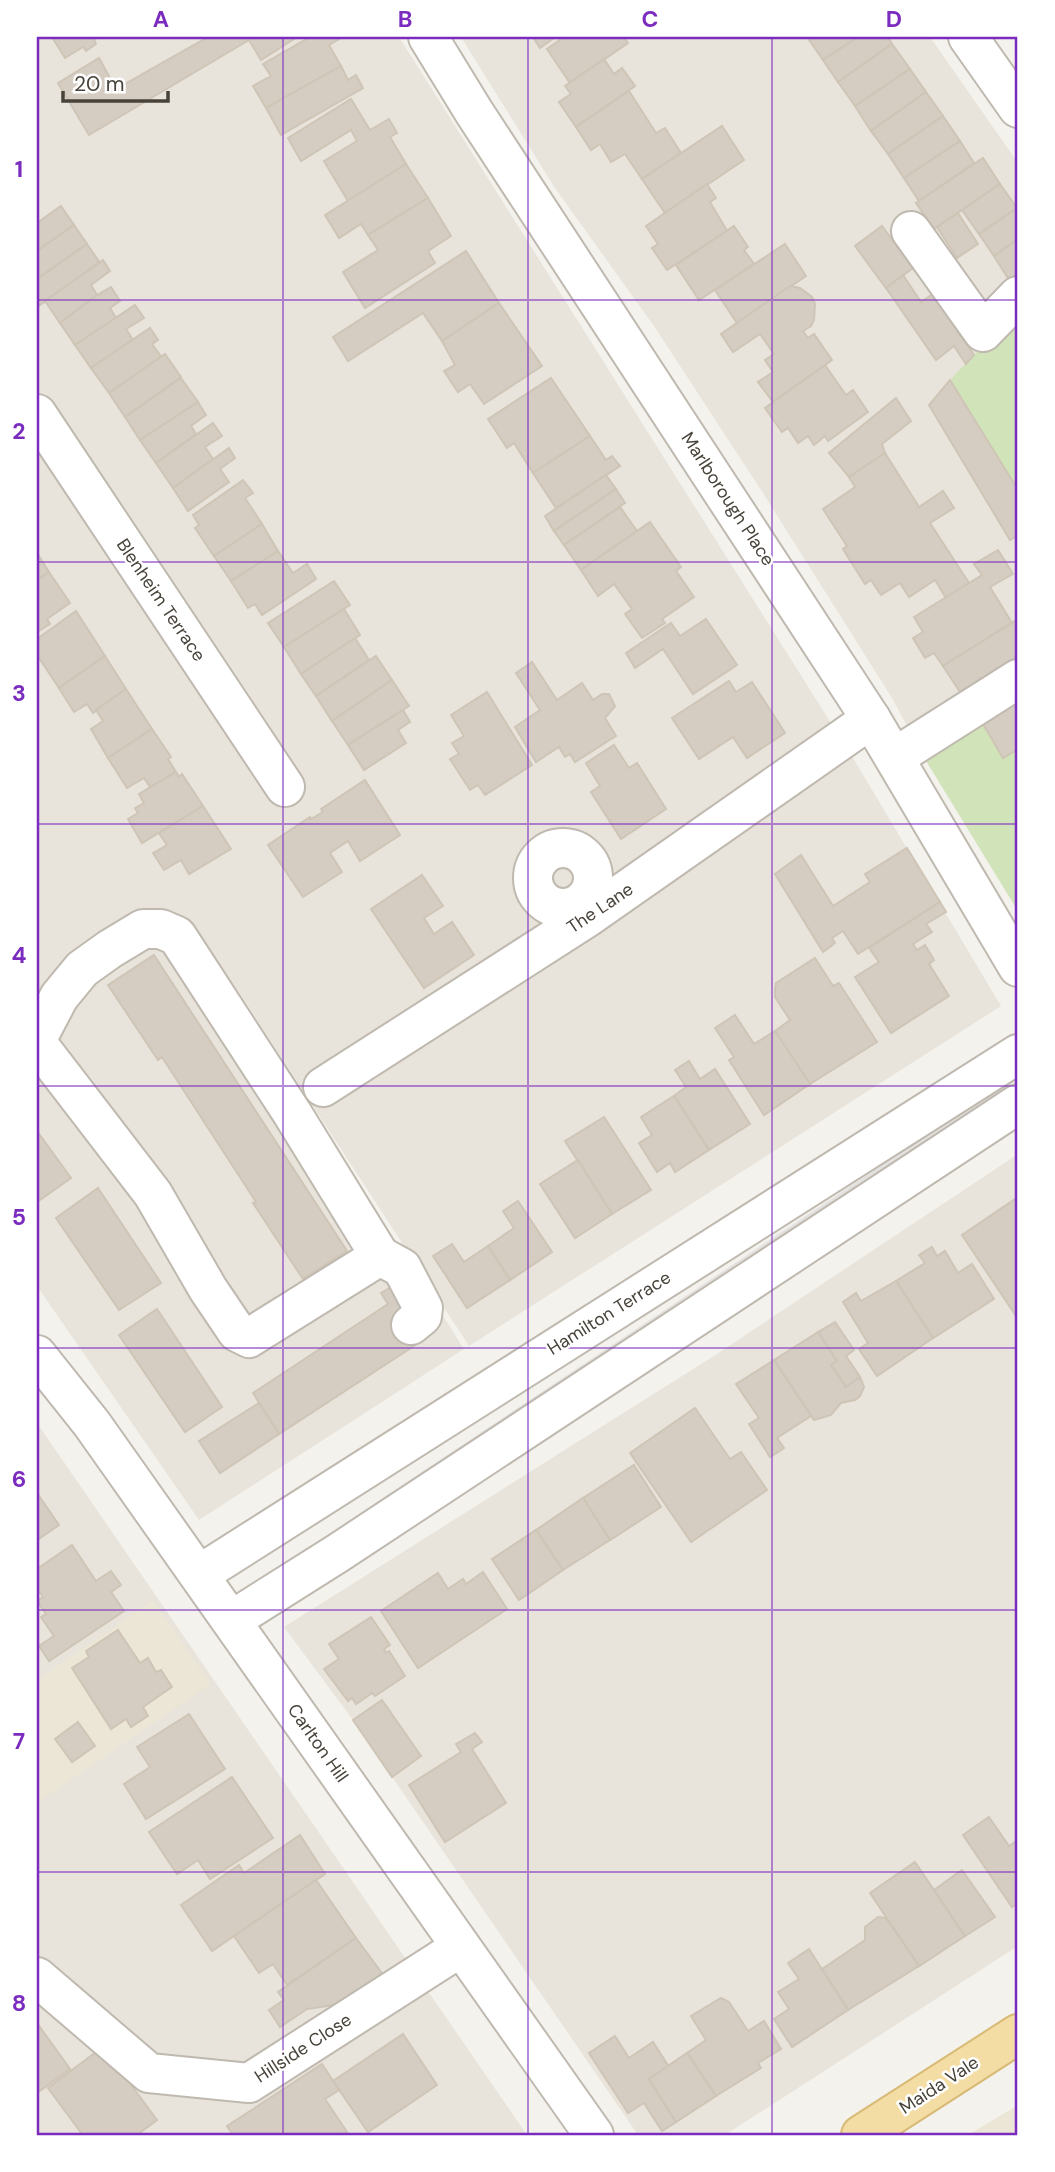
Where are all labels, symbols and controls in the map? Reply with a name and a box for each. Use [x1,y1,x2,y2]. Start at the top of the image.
text: A [153,4,169,34]
text: B [398,4,412,34]
text: C [642,4,658,34]
text: D [886,4,902,34]
scale bar [63,60,168,104]
text: 20 m [74,70,125,98]
text: 1 [15,154,23,184]
text: 2 [12,416,26,446]
street label: Marlborough Place [676,428,780,570]
street label: Blenheim Terrace [111,534,211,666]
text: 3 [12,678,26,708]
street label: The Lane [562,877,638,939]
text: 4 [12,940,27,970]
text: 5 [12,1202,26,1232]
street label: Hamilton Terrace [543,1265,675,1361]
text: 6 [12,1464,26,1494]
street label: Carlton Hill [282,1699,354,1787]
text: 7 [13,1726,25,1756]
text: 8 [12,1988,26,2018]
street label: Hillside Close [250,2008,356,2088]
street label: Maida Vale [895,2050,983,2120]

